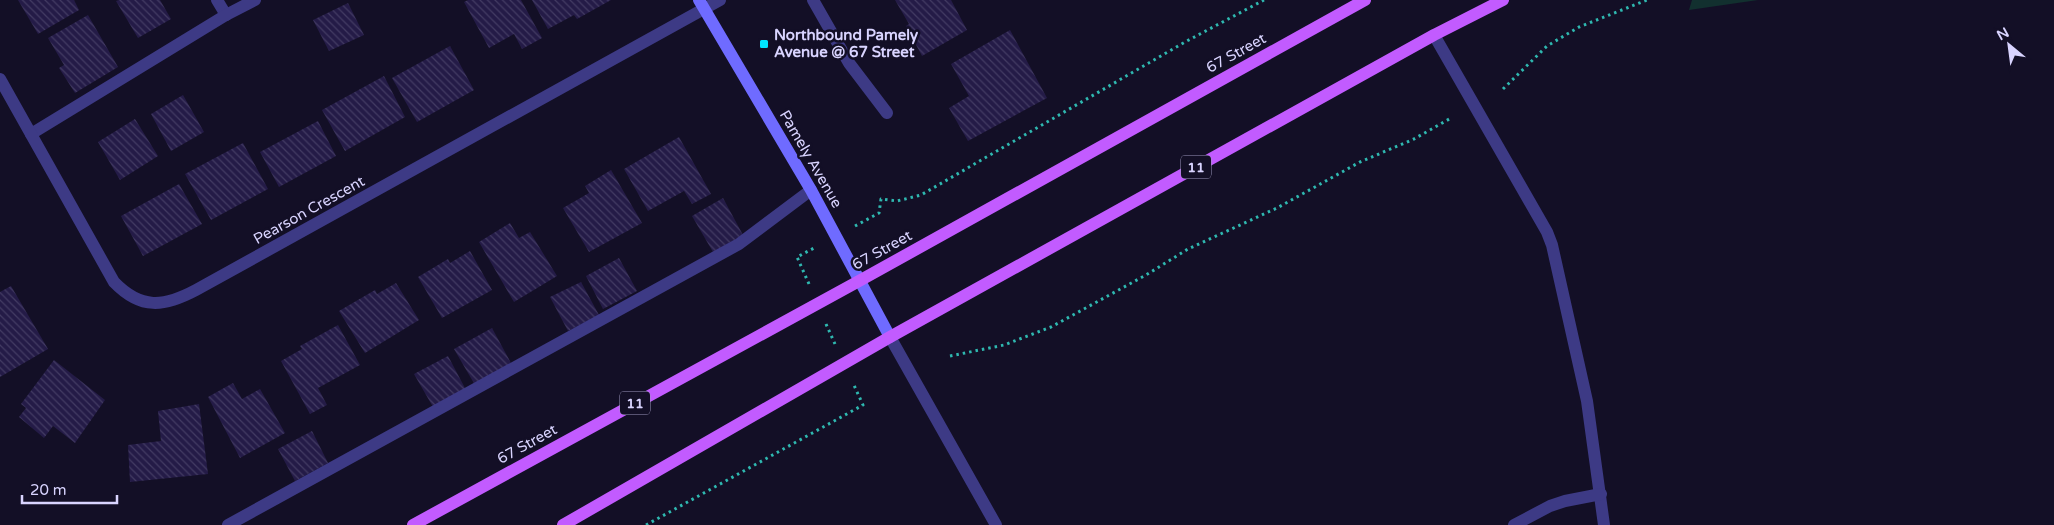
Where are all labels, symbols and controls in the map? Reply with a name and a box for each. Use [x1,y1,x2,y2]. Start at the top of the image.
north arrow [1984,20,2034,70]
text: N [1994,24,2012,44]
place label: Northbound Pamely Avenue @ 67 Street [774,26,918,61]
street label: 67 Street [1203,29,1269,77]
marker: Northbound Pamely Avenue @ 67 Street [758,38,770,50]
street label: Pamely Avenue [776,107,846,211]
road number: 11 [1181,156,1211,178]
street label: Pearson Crescent [250,172,368,248]
street label: 67 Street [849,226,915,274]
road number: 11 [620,392,650,414]
street label: 67 Street [494,420,560,468]
scale bar [22,472,118,504]
text: 20 m [30,481,67,499]

